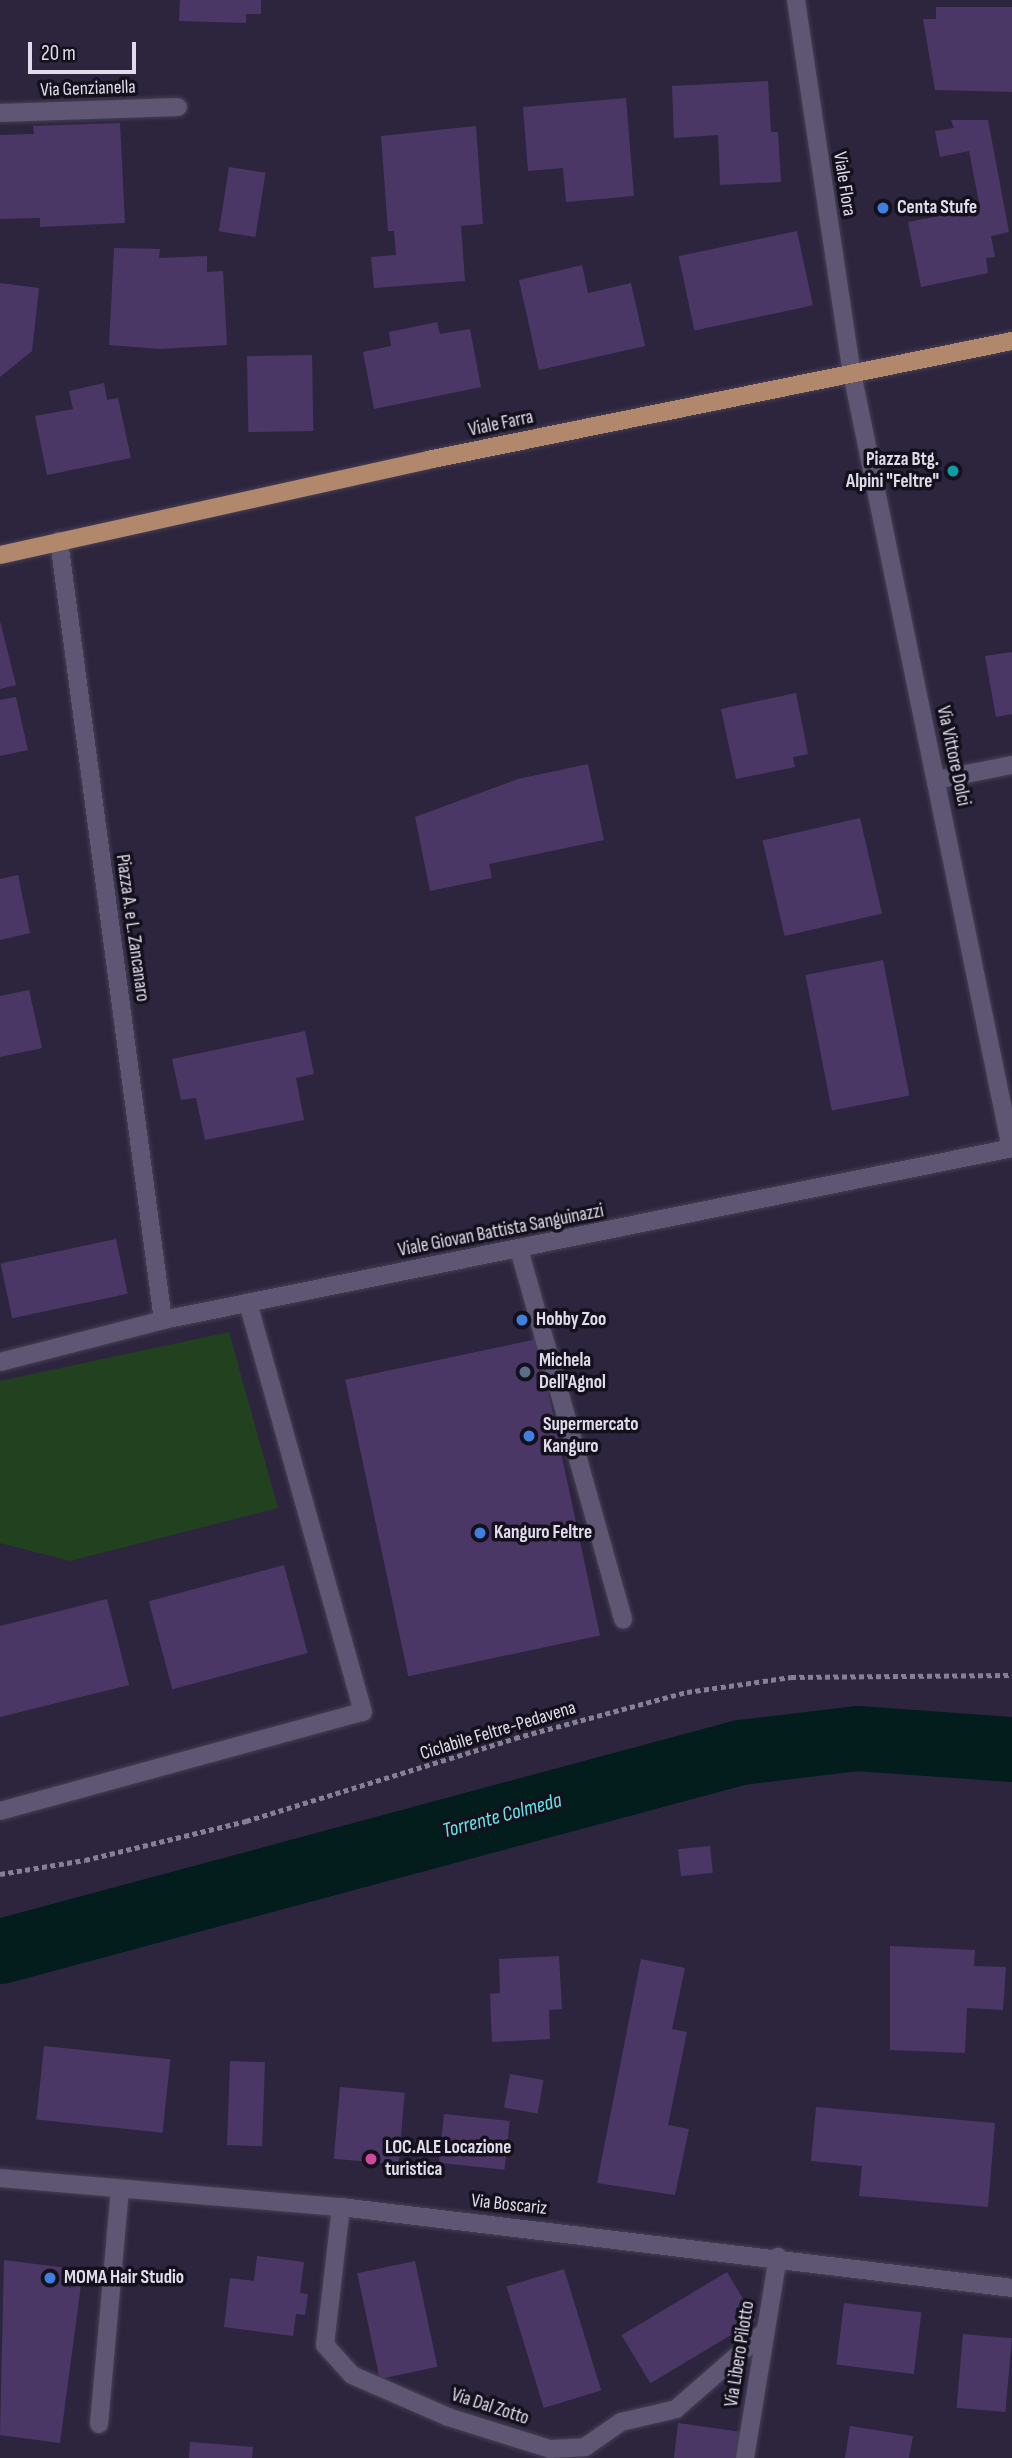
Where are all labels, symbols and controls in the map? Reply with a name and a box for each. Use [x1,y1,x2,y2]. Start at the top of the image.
scale bar [32,28,140,72]
text: 20 m [41,41,76,66]
street label: Via Genzianella [40,76,136,102]
street label: Viale Flora [828,150,860,218]
place label: Centa Stufe [897,197,977,219]
marker: Centa Stufe [875,200,891,216]
street label: Viale Farra [467,406,535,442]
place label: Piazza Btg. Alpini "Feltre" [846,449,939,493]
marker: Piazza Btg. Alpini "Feltre" [945,463,961,479]
street label: Via Vittore Dolci [931,704,975,808]
street label: Piazza A. e L. Zancanaro [110,853,154,1003]
street label: Viale Giovan Battista Sanguinazzi [396,1200,606,1262]
place label: Hobby Zoo [536,1309,606,1331]
marker: Hobby Zoo [514,1312,530,1328]
place label: Michela Dell'Agnol [539,1350,606,1394]
marker: Michela Dell'Agnol [517,1364,533,1380]
place label: Supermercato Kanguro [543,1414,639,1458]
marker: Supermercato Kanguro [521,1428,537,1444]
place label: Kanguro Feltre [494,1522,592,1544]
marker: Kanguro Feltre [472,1525,488,1541]
street label: Ciclabile Feltre-Pedavena [417,1696,579,1766]
water label: Torrente Colmeda [440,1788,564,1844]
place label: LOC.ALE Locazione turistica [385,2137,511,2181]
marker: LOC.ALE Locazione turistica [363,2151,379,2167]
street label: Via Boscariz [470,2190,548,2220]
place label: MOMA Hair Studio [64,2267,184,2289]
marker: MOMA Hair Studio [42,2270,58,2286]
street label: Via Libero Pilotto [720,2299,760,2409]
street label: Via Dal Zotto [448,2384,532,2430]

